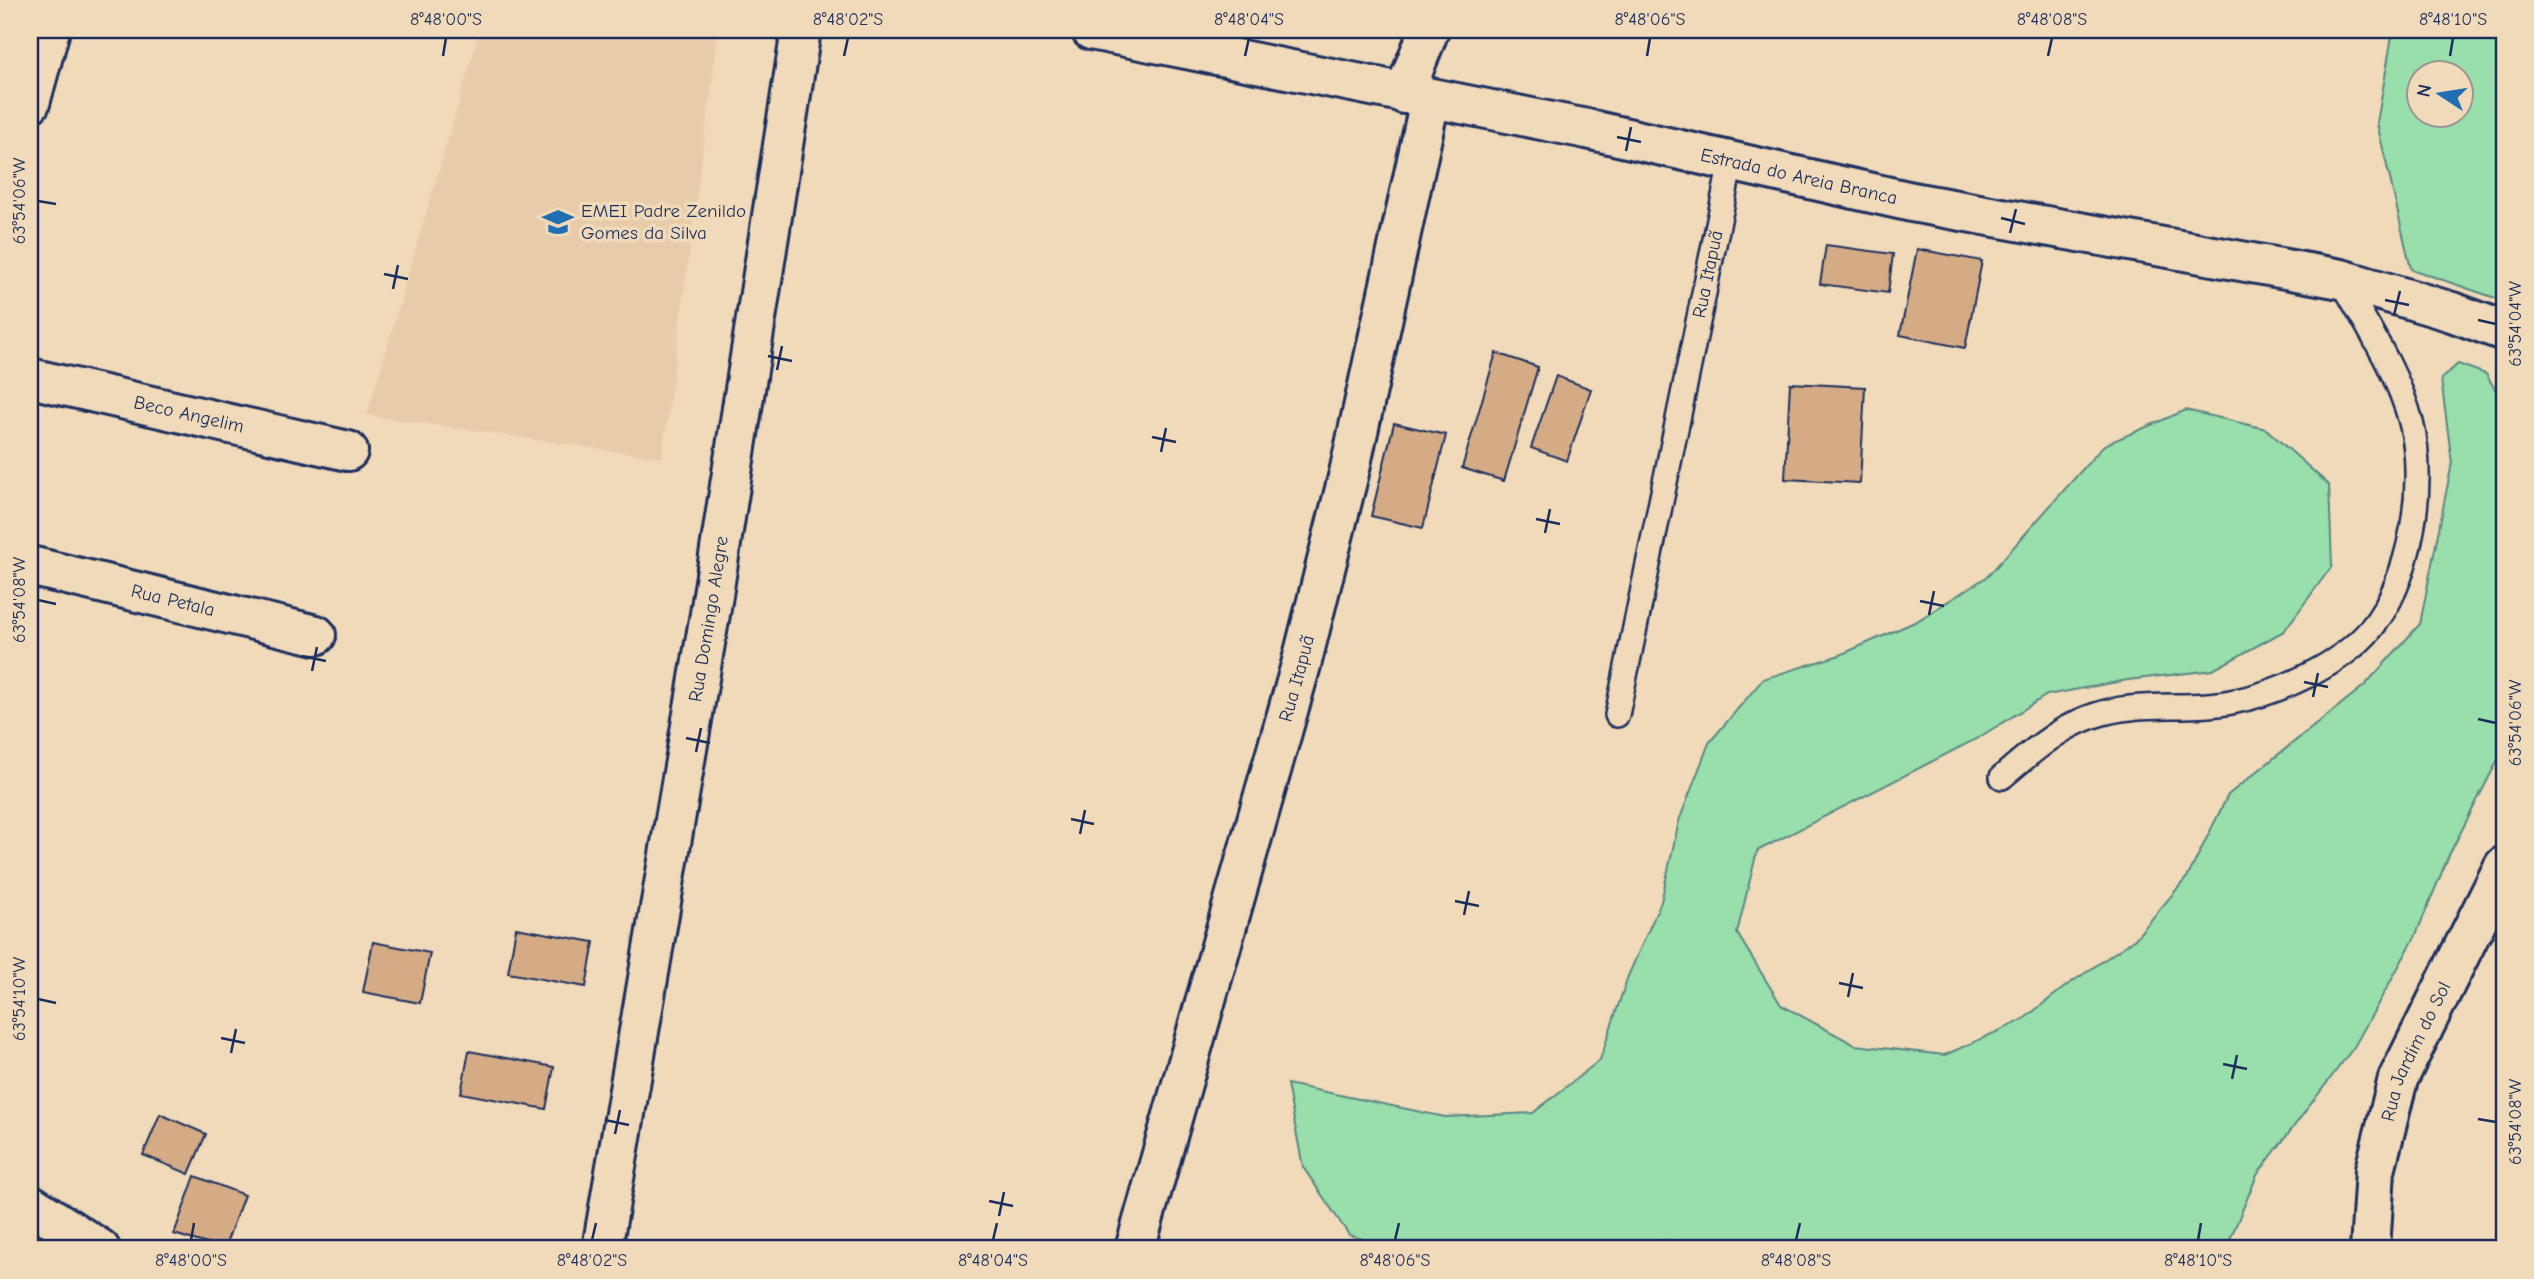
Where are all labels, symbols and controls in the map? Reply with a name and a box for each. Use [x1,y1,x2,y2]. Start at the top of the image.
text: 8°48'00"S [410,9,482,30]
text: 8°48'02"S [813,9,883,30]
text: 8°48'04"S [1214,9,1284,30]
text: 8°48'06"S [1615,9,1685,30]
text: 8°48'08"S [2017,9,2087,30]
text: 8°48'10"S [2419,9,2487,30]
north arrow [2404,60,2474,130]
text: N [2412,82,2436,99]
street label: Estrada do Areia Branca [1698,144,1899,209]
text: 63°54'06"W [9,157,30,244]
place label: EMEI Padre Zenildo Gomes da Silva [581,200,746,244]
school or university icon: EMEI Padre Zenildo Gomes da Silva [541,205,575,239]
street label: Rua Itapuã [1688,228,1728,320]
text: 63°54'04"W [2505,281,2526,367]
street label: Beco Angelim [132,391,246,438]
street label: Rua Domingo Alegre [684,534,733,704]
text: 63°54'08"W [9,557,30,643]
street label: Rua Petala [129,580,217,621]
street label: Rua Itapuã [1274,633,1319,724]
text: 63°54'06"W [2505,679,2526,766]
text: 63°54'10"W [9,957,30,1041]
street label: Rua Jardim do Sol [2377,978,2456,1124]
text: 63°54'08"W [2505,1079,2526,1165]
text: 8°48'00"S [155,1250,227,1271]
text: 8°48'02"S [557,1250,627,1271]
text: 8°48'04"S [958,1250,1028,1271]
text: 8°48'06"S [1360,1250,1430,1271]
text: 8°48'08"S [1761,1250,1831,1271]
text: 8°48'10"S [2164,1250,2232,1271]

